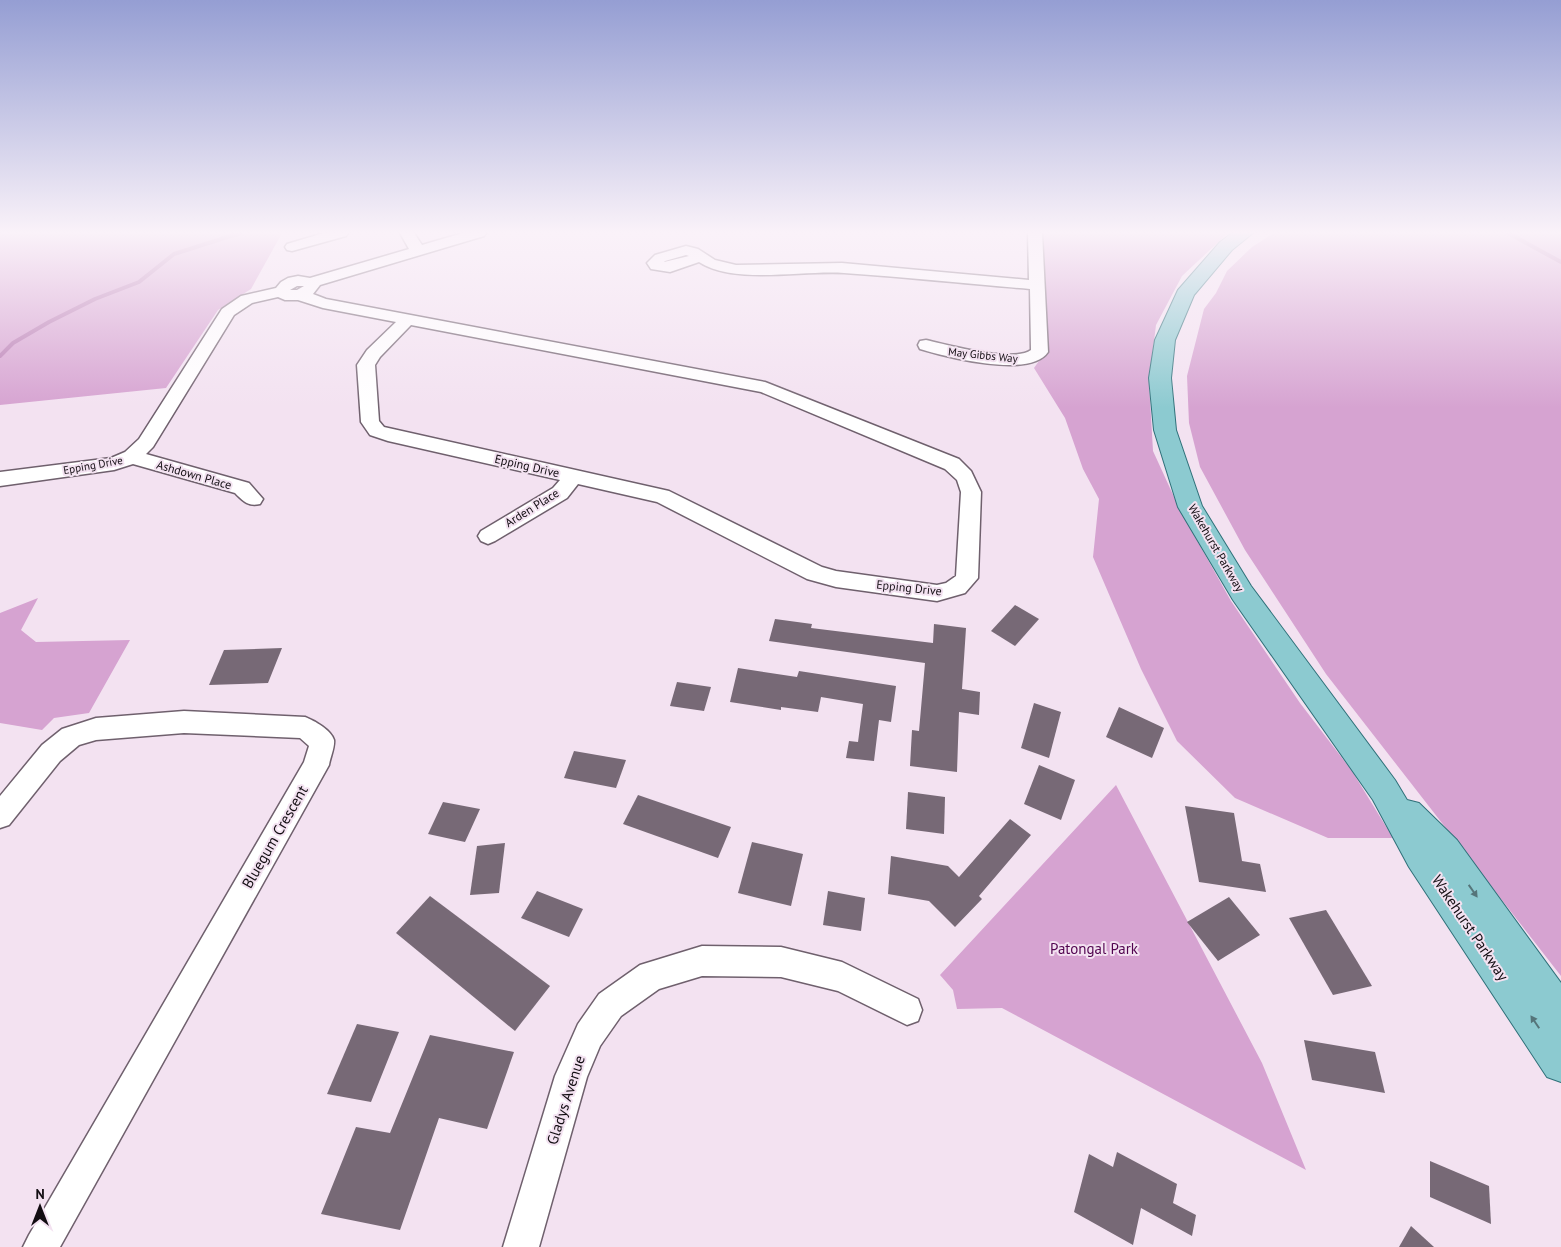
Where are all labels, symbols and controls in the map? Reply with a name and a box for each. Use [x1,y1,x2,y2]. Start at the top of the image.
street label: May Gibbs Way [947,344,1019,366]
street label: Epping Drive [493,451,561,480]
street label: Epping Drive [62,453,124,477]
street label: Ashdown Place [155,457,233,492]
street label: Arden Place [502,485,562,530]
street label: Wakehurst Parkway [1185,501,1248,595]
street label: Epping Drive [876,577,943,598]
street label: Bluegum Crescent [237,782,312,892]
street label: Wakehurst Parkway [1428,871,1513,984]
one-way arrow [1468,884,1478,897]
park label: Patongal Park [1050,939,1139,958]
one-way arrow [1530,1015,1540,1029]
street label: Gladys Avenue [542,1053,589,1147]
north arrow [15,1182,65,1232]
text: N [35,1185,45,1203]

